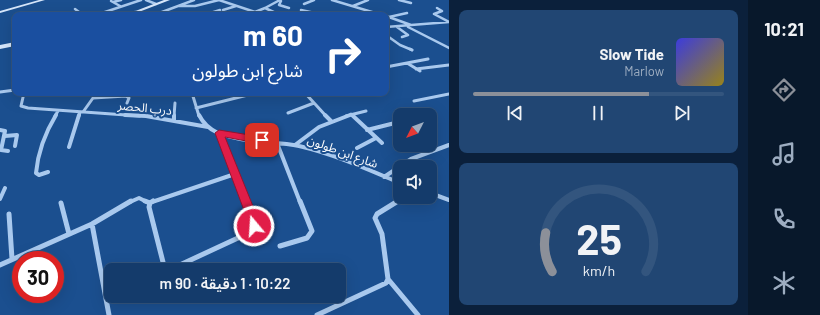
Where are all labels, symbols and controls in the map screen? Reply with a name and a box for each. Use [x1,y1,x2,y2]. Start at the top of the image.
text: 60 m [243,18,303,52]
text: 10:21 [764,18,804,40]
icon: right [317,28,369,80]
text: Slow Tide [600,45,664,63]
text: شارع ابن طولون [192,59,303,81]
text: Marlow [624,63,664,79]
icon: directions [770,76,798,104]
street label: درب الحصر [116,97,173,118]
icon: previous [504,102,526,124]
icon: pause [587,102,609,124]
icon: next [671,102,693,124]
north arrow [393,108,437,152]
map controls [393,108,437,204]
pin [245,123,279,157]
icon: arrive [251,129,273,151]
street label: شارع ابن طولون [305,132,380,173]
icon: music [770,140,798,168]
button: sound [393,160,437,204]
position arrow [233,205,275,247]
icon: phone [770,205,798,233]
text: 25 [576,213,621,263]
speed limit sign: 30 [12,251,64,303]
text: km/h [582,261,615,278]
icon: climate [770,269,798,297]
text: 10:22 · 1 دقيقة · 90 m [159,274,291,292]

